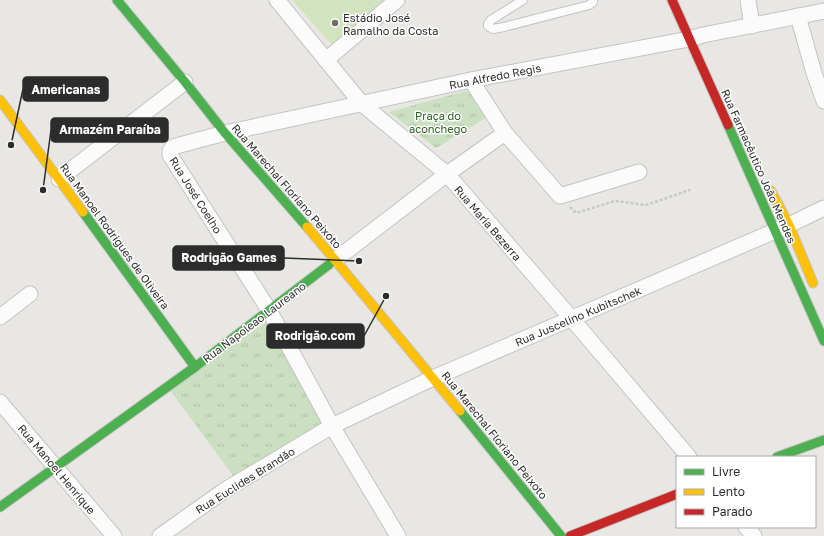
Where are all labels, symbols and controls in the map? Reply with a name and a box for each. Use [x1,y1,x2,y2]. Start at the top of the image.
place label: Estádio José Ramalho da Costa [343,11,438,37]
marker: Estádio José Ramalho da Costa [330,18,340,28]
street label: Rua Alfredo Regis [448,61,542,91]
callout: Americanas [23,77,108,101]
text: Americanas [32,82,101,97]
street label: Rua Farmacêutico João Mendes [719,87,799,245]
park label: Praça do aconchego [409,109,467,135]
callout: Armazém Paraíba [51,118,168,142]
street label: Rua Marechal Floriano Peixoto [229,121,345,251]
text: Armazém Paraíba [59,122,161,137]
street label: Rua José Coelho [167,154,225,236]
street label: Rua Manoel Rodrigues de Oliveira [58,161,172,311]
street label: Rua Maria Bezerra [452,183,524,263]
callout: Rodrigão Games [173,246,284,270]
text: Rodrigão Games [181,250,277,265]
street label: Rua Napoleao Laureano [200,279,308,365]
street label: Rua Juscelino Kubitschek [513,283,643,349]
callout: Rodrigão.com [267,324,364,348]
text: Rodrigão.com [275,328,355,343]
street label: Rua Marechal Floriano Peixoto [439,369,551,502]
street label: Rua Manoel Henrique [16,421,98,517]
street label: Rua Euclides Brandão [193,444,297,516]
legend [676,456,816,528]
text: Livre [712,464,740,479]
text: Lento [712,484,745,499]
text: Parado [712,504,752,519]

